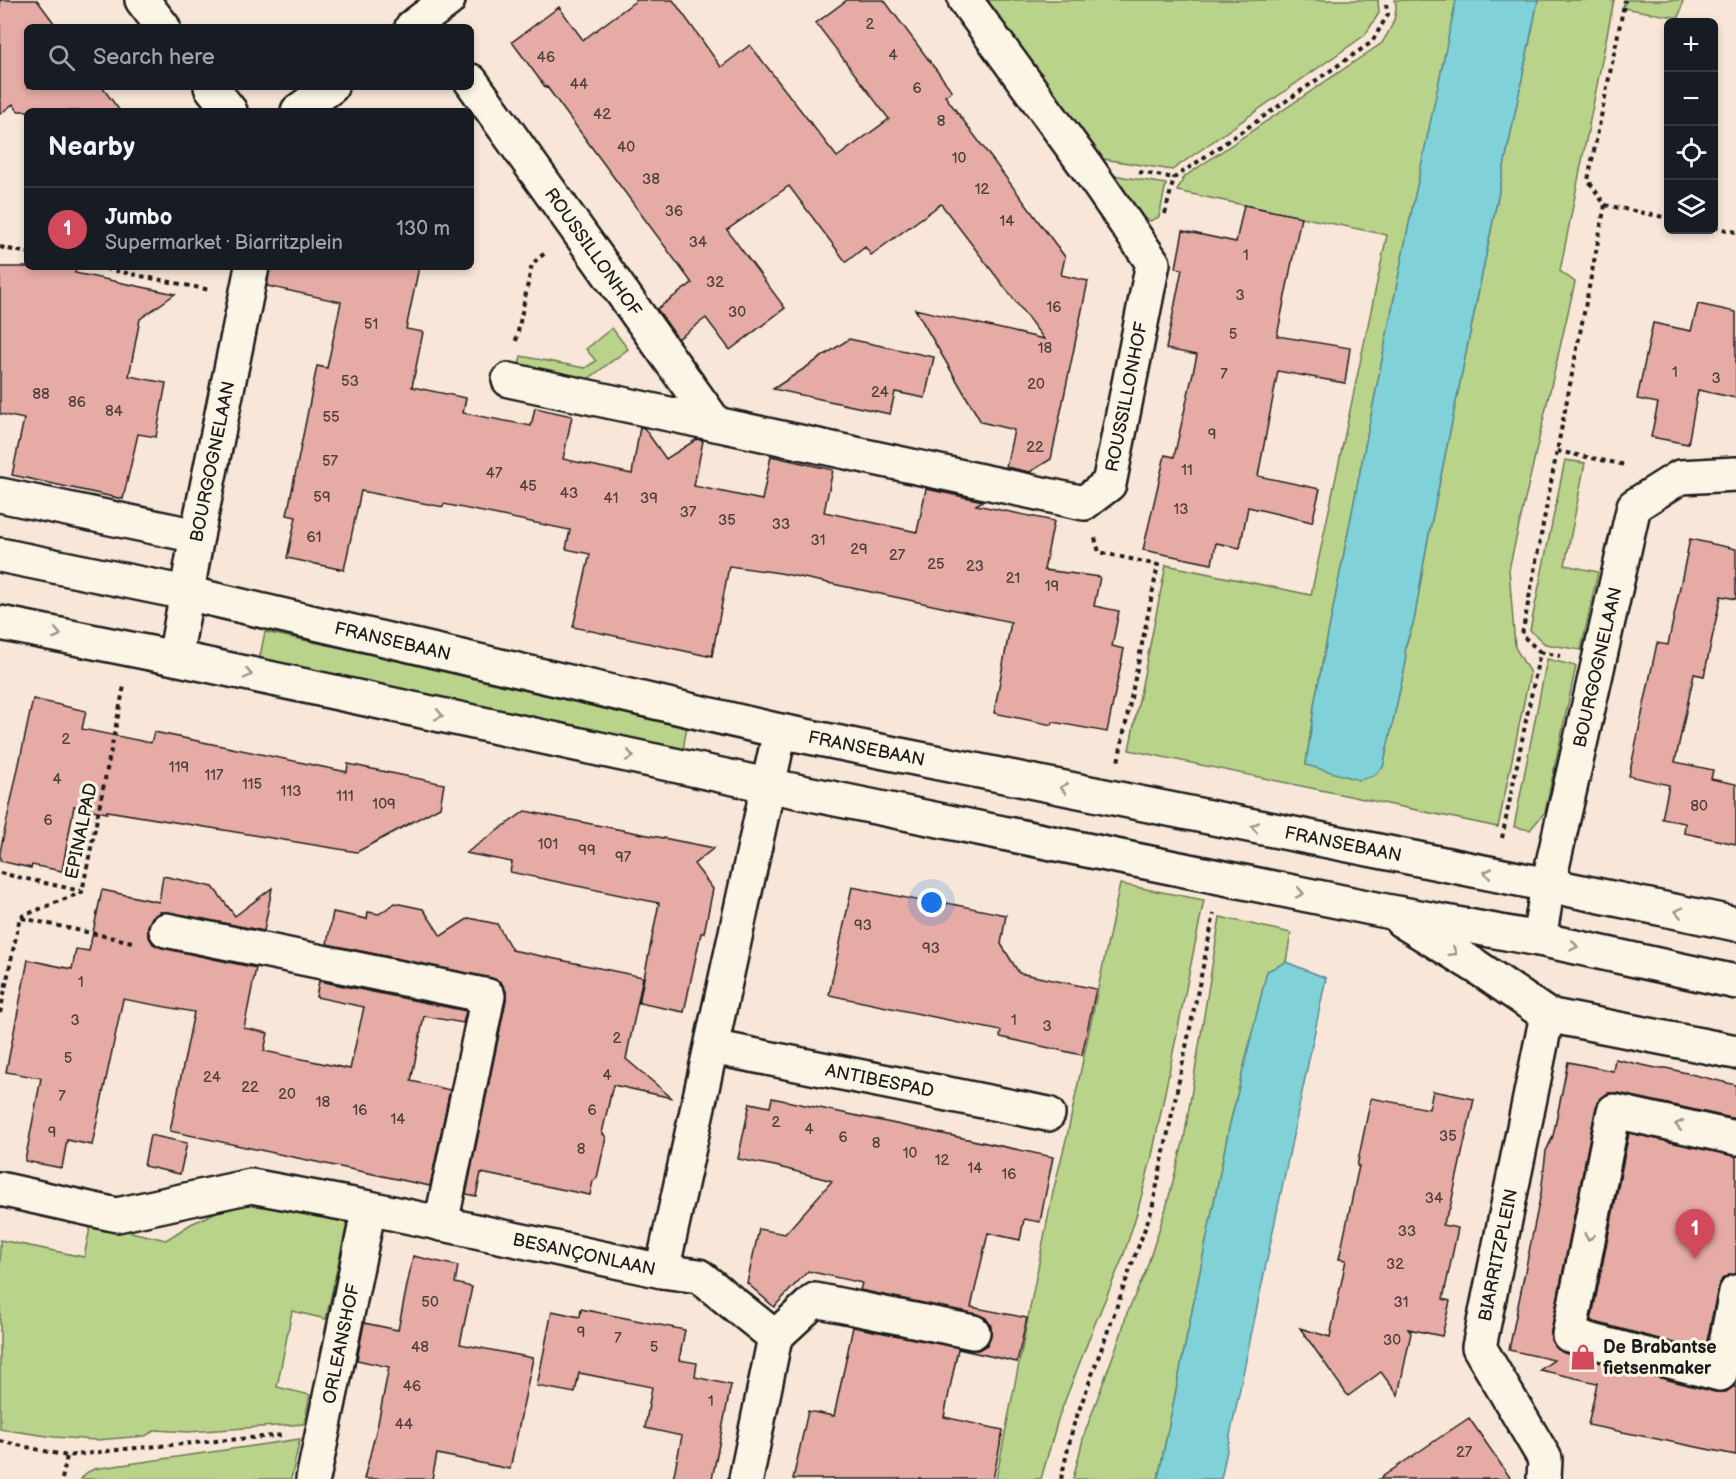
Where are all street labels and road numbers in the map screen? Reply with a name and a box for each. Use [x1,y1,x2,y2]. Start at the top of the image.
street label: ROUSSILLONHOF [540,184,646,320]
street label: ROUSSILLONHOF [1102,320,1152,474]
street label: BOURGOGNELAAN [186,379,239,544]
street label: BOURGOGNELAAN [1570,585,1626,750]
street label: FRANSEBAAN [332,618,453,665]
street label: FRANSEBAAN [806,727,927,771]
street label: EPINALPAD [61,781,102,881]
street label: FRANSEBAAN [1283,822,1403,866]
street label: ANTIBESPAD [823,1060,936,1102]
street label: BIARRITZPLEIN [1475,1187,1522,1323]
street label: BESANÇONLAAN [511,1229,657,1280]
street label: ORLEANSHOF [319,1282,364,1406]

